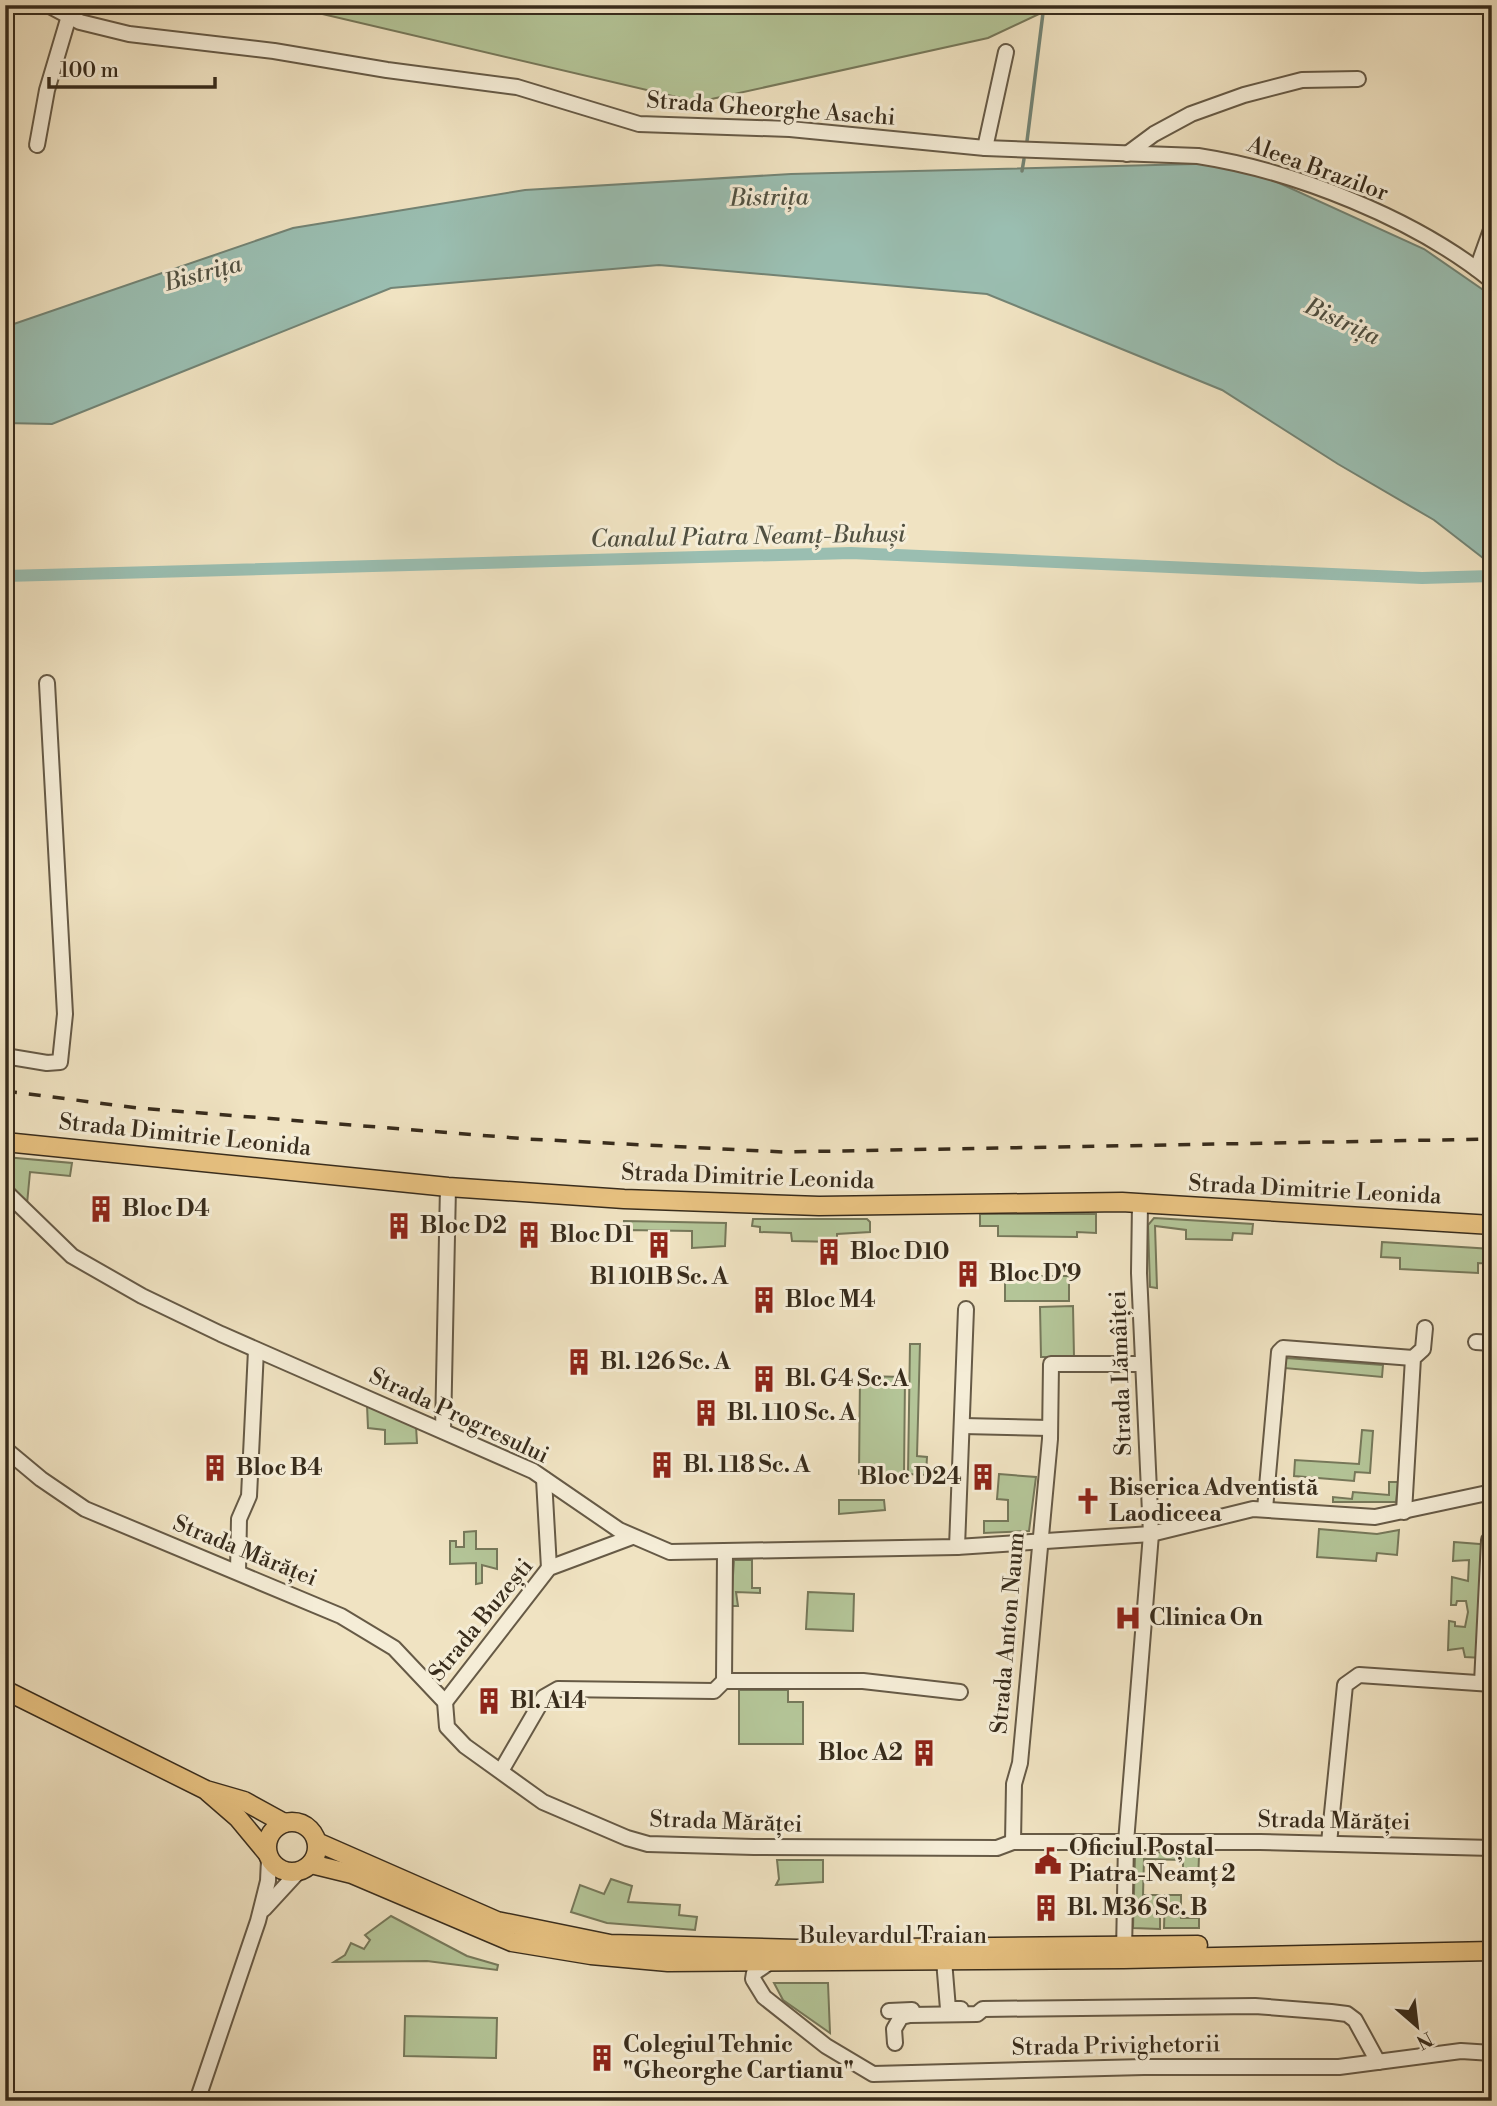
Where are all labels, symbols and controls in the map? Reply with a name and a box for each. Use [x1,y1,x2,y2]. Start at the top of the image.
scale bar [49,46,215,90]
text: 100 m [60,58,119,84]
street label: Strada Gheorghe Asachi [646,86,896,132]
street label: Aleea Brazilor [1243,130,1392,208]
water label: Bistrița [728,182,810,214]
water label: Bistrița [160,249,246,299]
water label: Bistrița [1299,291,1385,353]
water label: Canalul Piatra Neamț-Buhuși [590,519,906,555]
street label: Strada Dimitrie Leonida [58,1108,313,1162]
street label: Strada Dimitrie Leonida [621,1159,875,1195]
street label: Strada Dimitrie Leonida [1188,1169,1443,1211]
building icon: Bloc D4 [86,1194,116,1224]
place label: Bloc D4 [122,1195,210,1223]
building icon: Bloc D2 [384,1211,414,1241]
place label: Bloc D2 [420,1212,507,1240]
building icon: Bloc D1 [514,1220,544,1250]
place label: Bloc D1 [550,1221,633,1249]
building icon: Bl 101B Sc. A [644,1230,674,1260]
building icon: Bloc D10 [814,1237,844,1267]
place label: Bloc D10 [850,1238,949,1266]
building icon: Bloc D'9 [953,1259,983,1289]
place label: Bloc D'9 [989,1260,1081,1288]
place label: Bl 101B Sc. A [590,1263,729,1291]
building icon: Bloc M4 [749,1285,779,1315]
place label: Bloc M4 [785,1286,876,1314]
street label: Strada Lămâiței [1104,1290,1138,1456]
building icon: Bl. 126 Sc. A [564,1347,594,1377]
place label: Bl. 126 Sc. A [600,1348,731,1376]
street label: Strada Progresului [365,1362,553,1470]
building icon: Bl. G4 Sc. A [749,1364,779,1394]
place label: Bl. G4 Sc. A [785,1365,909,1393]
building icon: Bl. 110 Sc. A [691,1398,721,1428]
place label: Bl. 110 Sc. A [727,1399,856,1427]
building icon: Bl. 118 Sc. A [647,1450,677,1480]
place label: Bl. 118 Sc. A [683,1451,811,1479]
building icon: Bloc B4 [200,1453,230,1483]
place label: Bloc B4 [236,1454,323,1482]
building icon: Bloc D24 [968,1462,998,1492]
place label: Bloc D24 [860,1463,962,1491]
place label: Biserica Adventistă Laodiceea [1109,1474,1319,1528]
church icon: Biserica Adventistă Laodiceea [1073,1486,1103,1516]
street label: Strada Mărăței [169,1509,321,1593]
street label: Strada Anton Naum [985,1531,1031,1735]
street label: Strada Buzești [423,1553,539,1687]
hospital icon: Clinica On [1113,1603,1143,1633]
place label: Clinica On [1149,1604,1263,1632]
building icon: Bl. A14 [474,1686,504,1716]
place label: Bl. A14 [510,1687,587,1715]
building icon: Bloc A2 [909,1738,939,1768]
place label: Bloc A2 [818,1739,903,1767]
street label: Strada Mărăței [649,1805,803,1839]
street label: Strada Mărăței [1257,1806,1411,1836]
place label: Oficiul Poștal Piatra-Neamț 2 [1069,1834,1236,1888]
public building icon: Oficiul Poștal Piatra-Neamț 2 [1033,1846,1063,1876]
building icon: Bl. M36 Sc. B [1031,1893,1061,1923]
place label: Bl. M36 Sc. B [1067,1894,1207,1922]
street label: Bulevardul Traian [798,1922,987,1950]
north arrow [1382,1990,1452,2060]
text: N [1412,2026,1437,2054]
street label: Strada Privighetorii [1011,2030,1221,2062]
place label: Colegiul Tehnic "Gheorghe Cartianu" [623,2031,854,2085]
building icon: Colegiul Tehnic "Gheorghe Cartianu" [587,2043,617,2073]

